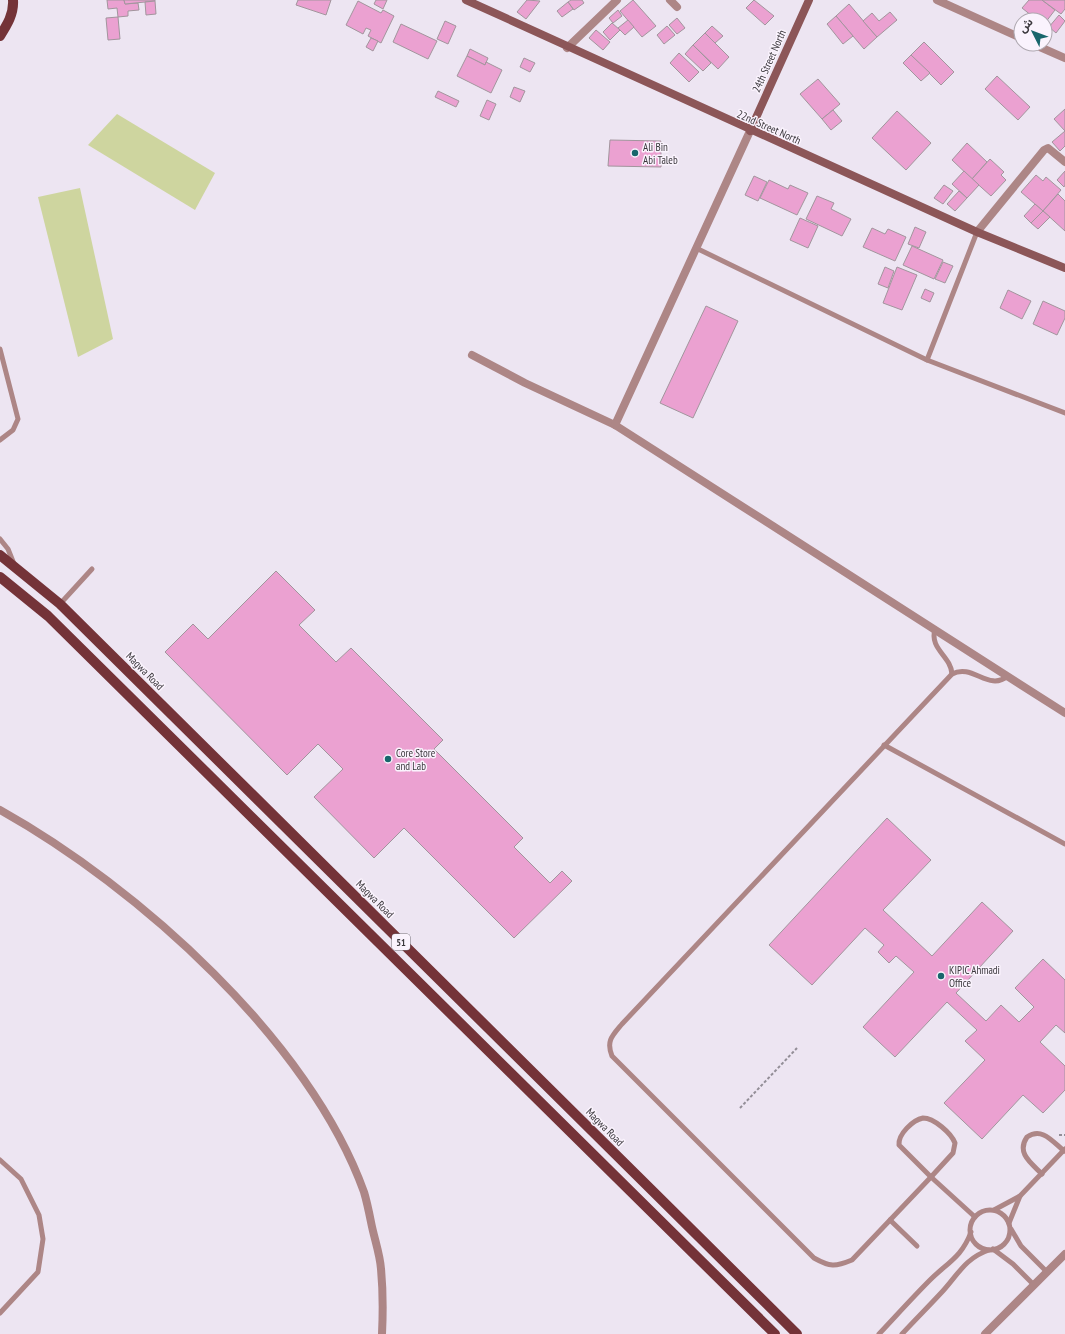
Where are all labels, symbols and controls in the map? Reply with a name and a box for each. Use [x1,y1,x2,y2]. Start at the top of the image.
north arrow [1013,12,1053,52]
text: ش [1015,15,1036,36]
street label: 24th Street North [749,27,789,94]
street label: 22nd Street North [735,107,803,147]
place label: Ali Bin Abi Taleb [643,140,678,167]
marker: Ali Bin Abi Taleb [630,148,640,158]
street label: Magwa Road [123,649,167,693]
place label: Core Store and Lab [396,746,436,773]
marker: Core Store and Lab [383,754,393,764]
street label: Magwa Road [353,877,397,921]
road number: 51 [392,934,410,950]
place label: KIPIC Ahmadi Office [949,963,1000,990]
marker: KIPIC Ahmadi Office [936,971,946,981]
street label: Magwa Road [583,1105,627,1149]

